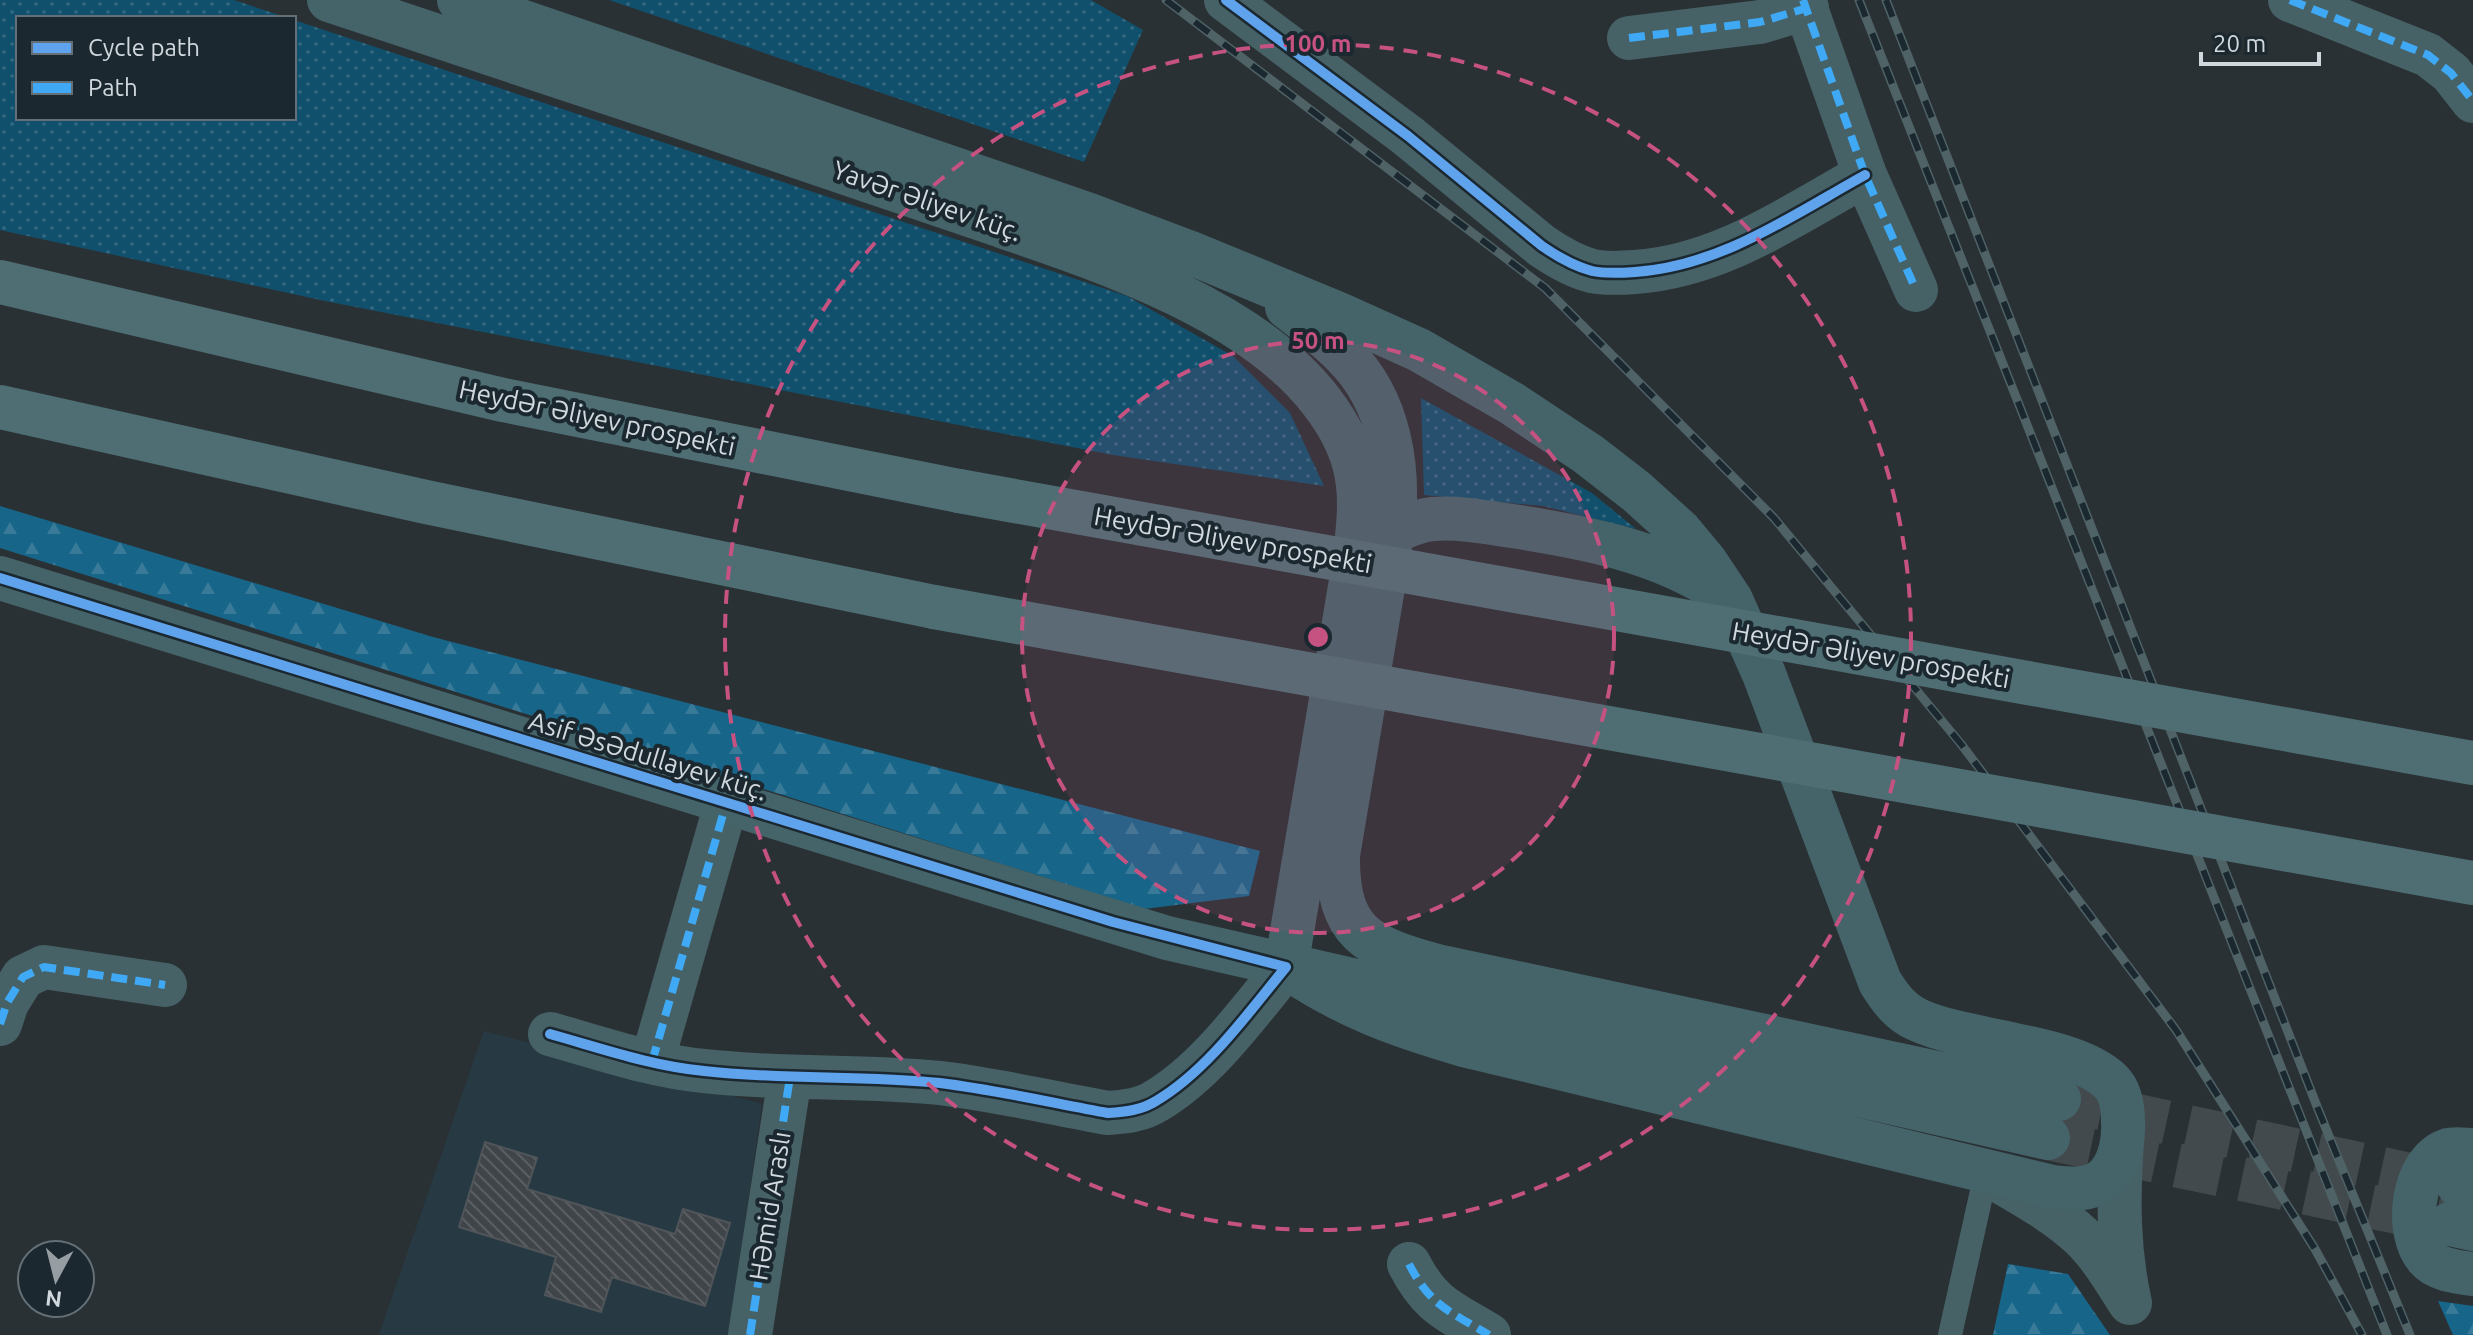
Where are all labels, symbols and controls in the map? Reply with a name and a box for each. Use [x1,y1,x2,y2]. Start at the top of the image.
legend [16,16,296,120]
scale bar [2201,16,2319,66]
text: 100 m [1285,30,1351,57]
text: 20 m [2213,30,2266,57]
text: Cycle path [88,34,200,61]
text: Path [88,74,138,101]
street label: Yavər Əliyev küç. [829,155,1025,246]
text: 50 m [1291,327,1345,354]
street label: Heydər Əliyev prospekti [456,374,738,461]
street label: Heydər Əliyev prospekti [1092,501,1374,578]
street label: Heydər Əliyev prospekti [1730,616,2012,693]
centre of rings [1304,623,1332,651]
street label: Asif Əsədullayev küç. [526,705,771,806]
street label: Həmid Araslı [743,1129,796,1283]
north arrow [16,1239,96,1319]
text: N [44,1286,63,1313]

